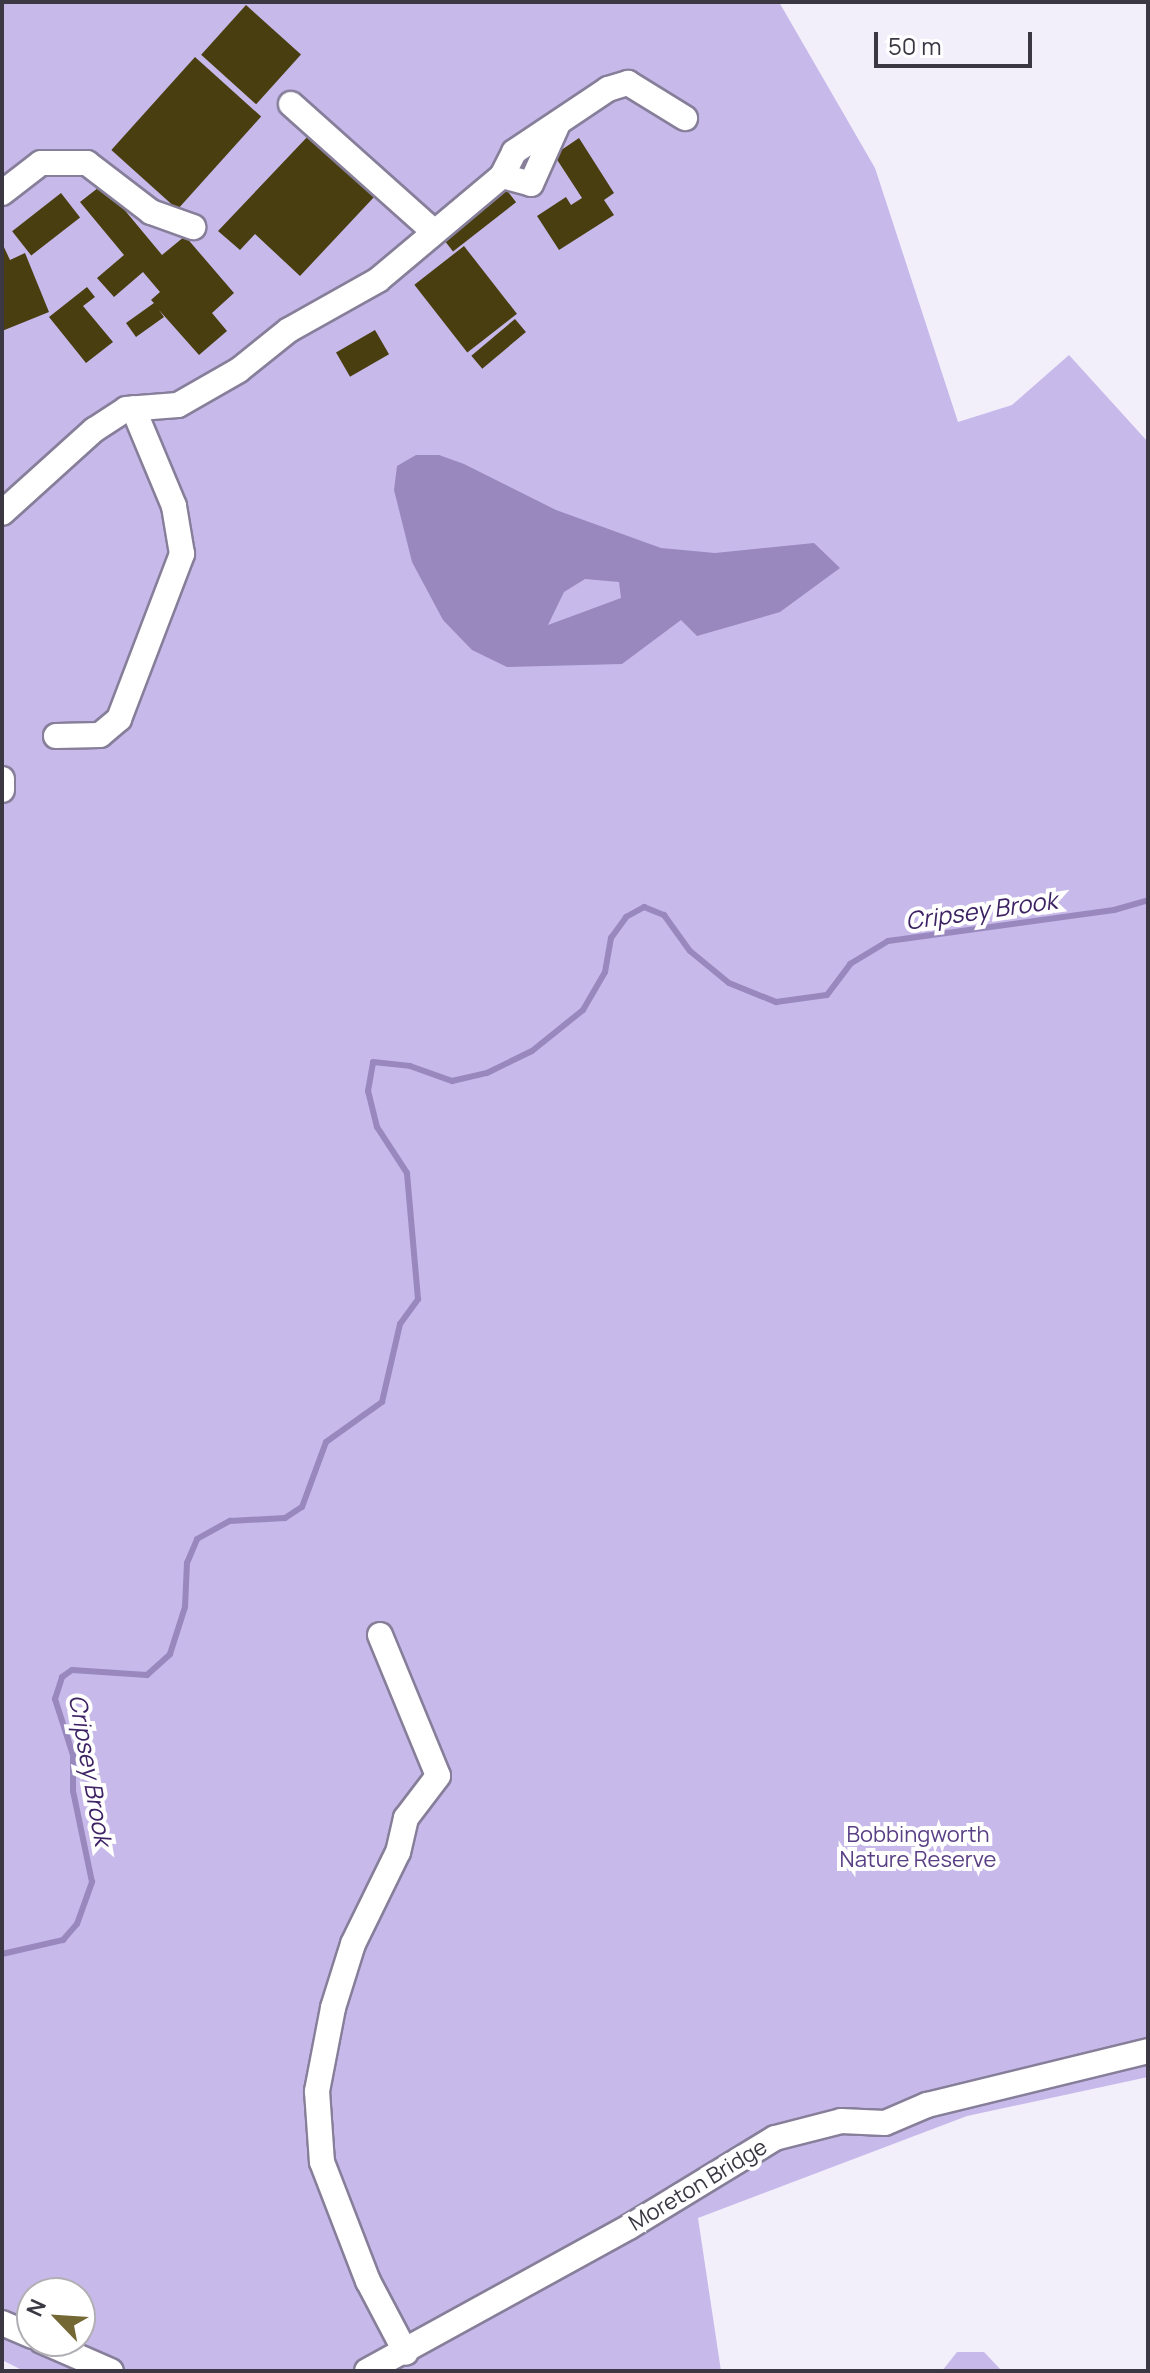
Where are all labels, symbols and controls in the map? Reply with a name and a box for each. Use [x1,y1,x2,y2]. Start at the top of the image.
scale bar [878,16,1036,66]
text: 50 m [888,29,942,62]
water label: Cripsey Brook [903,885,1059,935]
water label: Cripsey Brook [64,1692,118,1848]
park label: Bobbingworth Nature Reserve [840,1821,996,1872]
street label: Moreton Bridge [624,2133,772,2237]
north arrow [16,2277,96,2357]
text: N [19,2294,53,2321]

